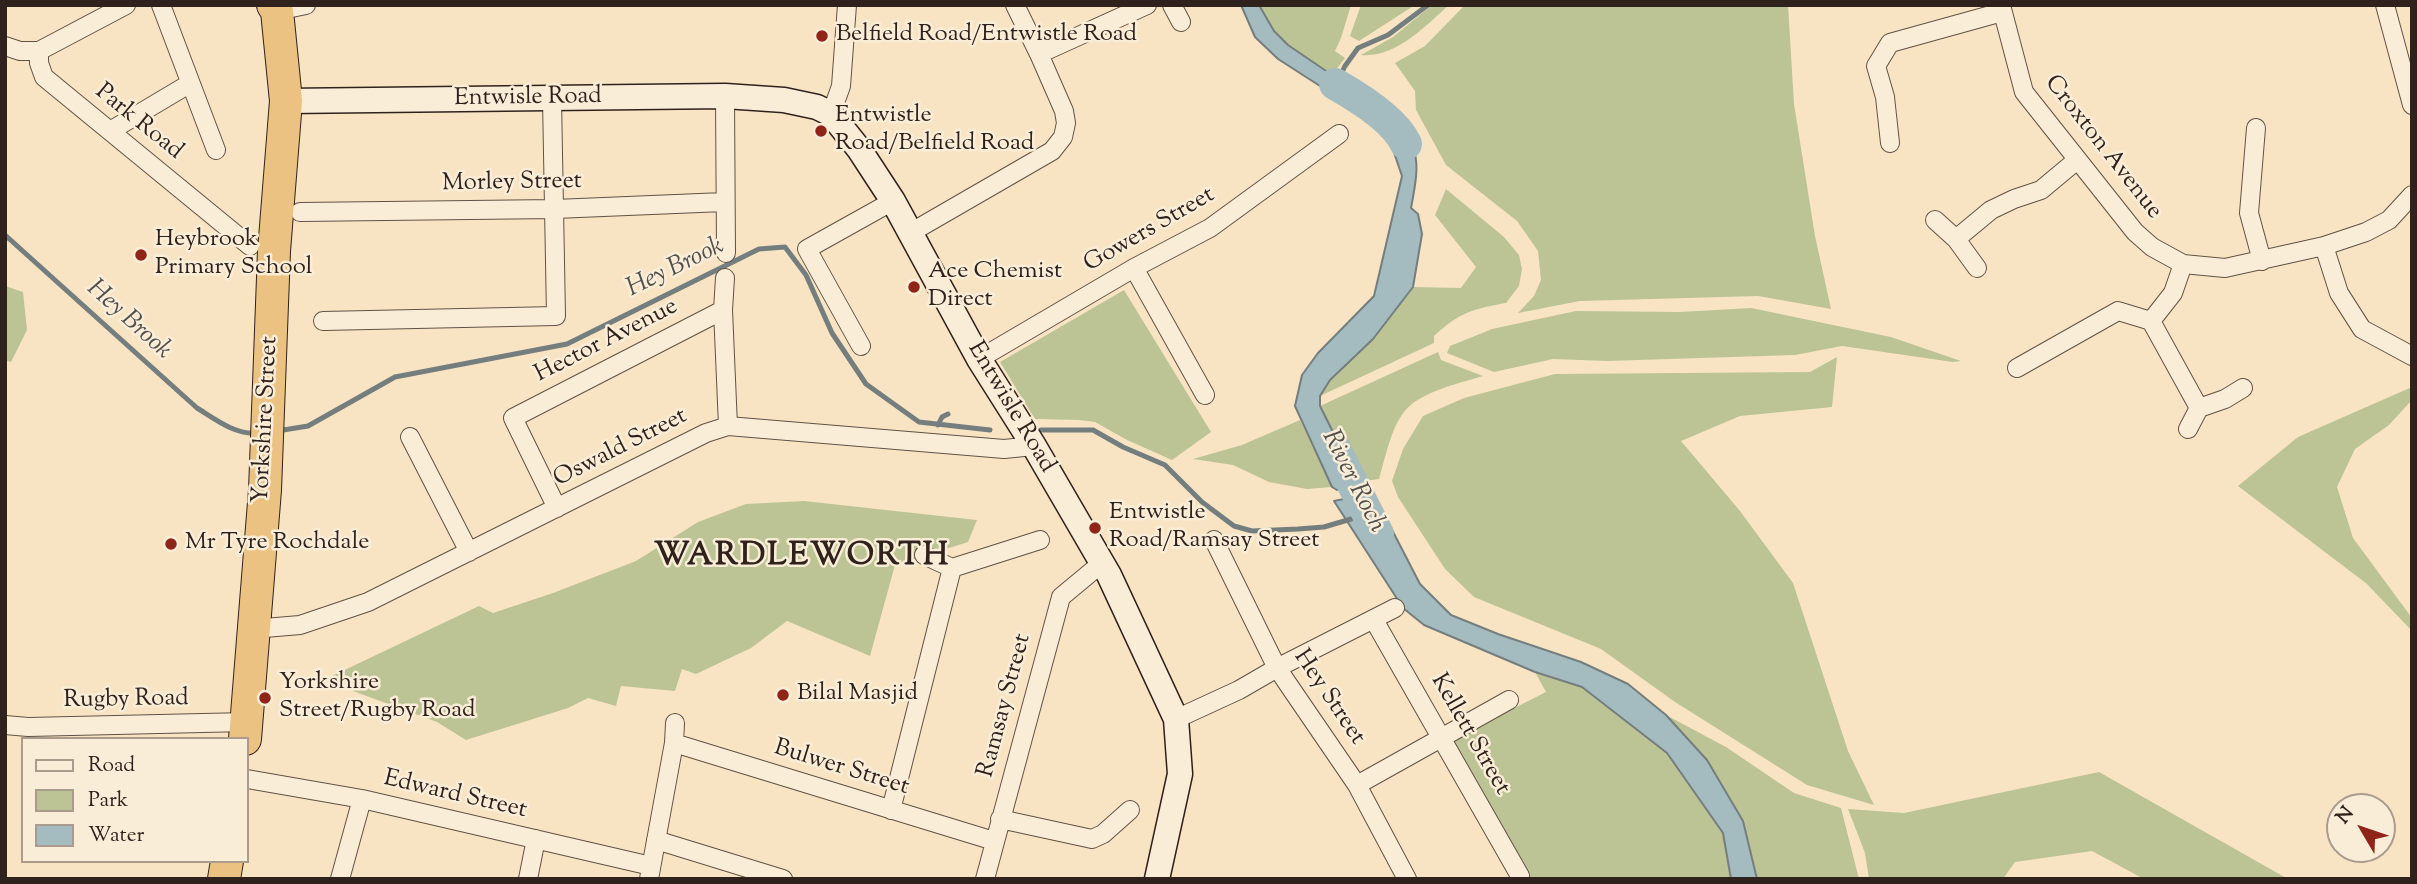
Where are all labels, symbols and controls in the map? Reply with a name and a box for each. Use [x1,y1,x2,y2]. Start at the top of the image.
place label: Belfield Road/Entwistle Road [836,22,1137,50]
marker: Belfield Road/Entwistle Road [814,28,830,44]
street label: Croxton Avenue [2037,70,2167,226]
street label: Park Road [88,79,188,167]
street label: Entwisle Road [454,83,602,115]
place label: Entwistle Road/Belfield Road [835,103,1034,159]
marker: Entwistle Road/Belfield Road [813,123,829,139]
street label: Morley Street [442,168,582,200]
street label: Gowers Street [1080,182,1220,280]
place label: Heybrook Primary School [155,227,312,283]
water label: Hey Brook [622,232,730,306]
marker: Heybrook Primary School [133,247,149,263]
place label: Ace Chemist Direct [928,259,1062,315]
water label: Hey Brook [79,274,177,368]
marker: Ace Chemist Direct [906,279,922,295]
street label: Hector Avenue [531,294,683,390]
street label: Yorkshire Street [248,336,286,504]
street label: Entwisle Road [960,337,1060,479]
street label: Oswald Street [549,403,693,495]
water label: River Roch [1313,426,1391,538]
place label: Entwistle Road/Ramsay Street [1109,500,1320,556]
marker: Entwistle Road/Ramsay Street [1087,520,1103,536]
place label: Mr Tyre Rochdale [185,530,369,558]
marker: Mr Tyre Rochdale [163,536,179,552]
district label: WARDLEWORTH [655,540,949,578]
street label: Ramsay Street [973,631,1039,781]
street label: Hey Street [1286,645,1370,751]
street label: Kellett Street [1423,669,1515,801]
place label: Yorkshire Street/Rugby Road [279,670,476,726]
place label: Bilal Masjid [797,681,918,709]
street label: Rugby Road [63,686,189,716]
marker: Bilal Masjid [775,687,791,703]
marker: Yorkshire Street/Rugby Road [257,690,273,706]
street label: Bulwer Street [770,735,912,803]
legend [21,737,248,863]
text: Road [88,751,135,781]
street label: Edward Street [381,766,529,826]
text: Park [88,786,128,816]
north arrow [2326,793,2396,863]
text: N [2331,801,2361,830]
text: Water [88,821,144,851]

